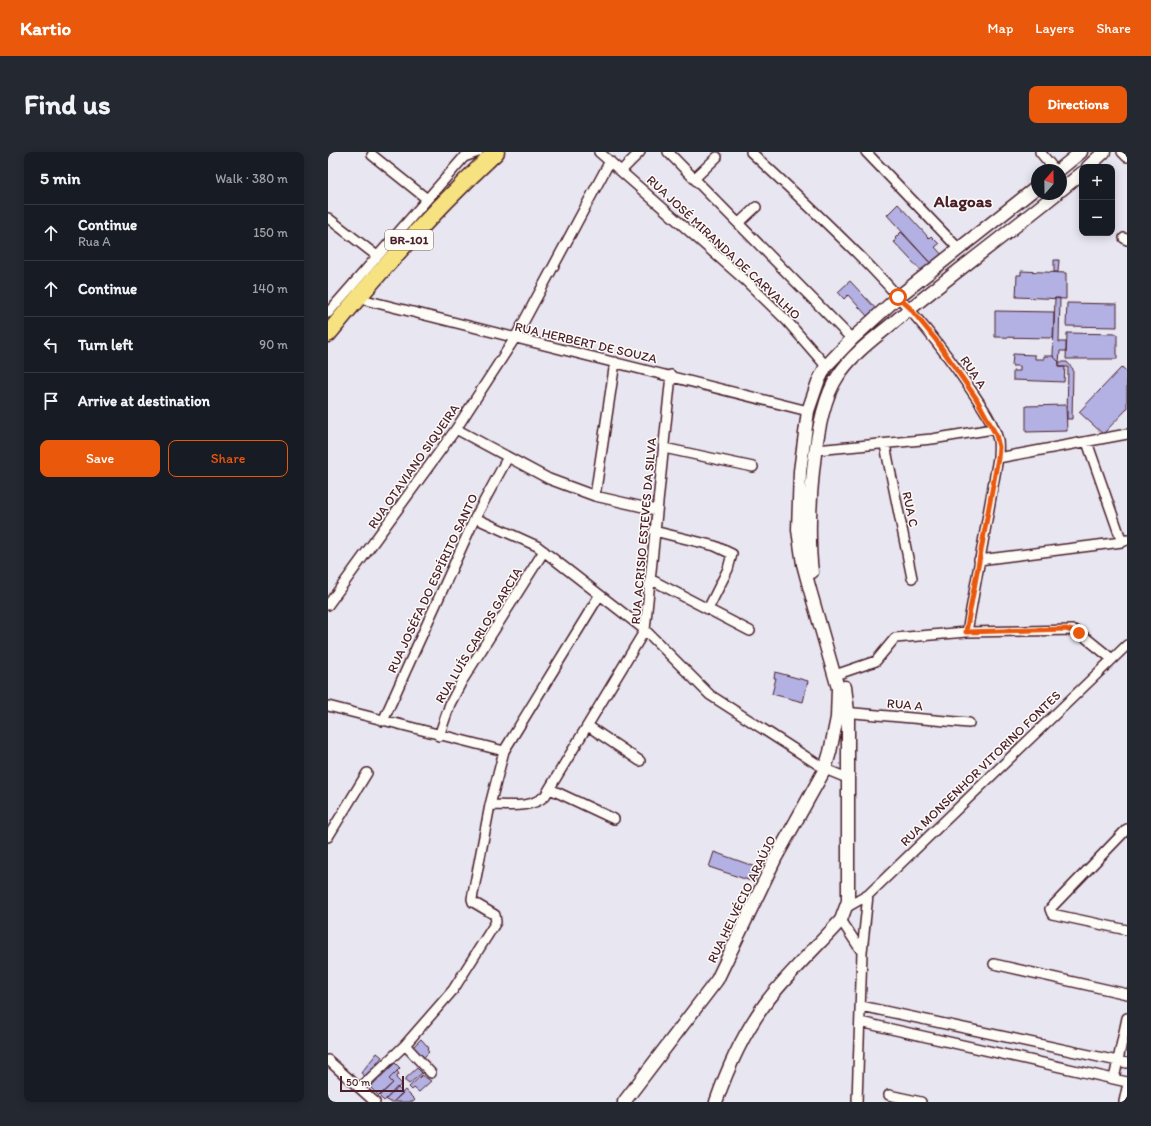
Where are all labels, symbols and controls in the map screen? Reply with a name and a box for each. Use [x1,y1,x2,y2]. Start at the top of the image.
text: Kartio [20,17,71,40]
text: Map [988,20,1013,37]
text: Layers [1035,20,1074,37]
text: Share [1096,20,1131,37]
button: Directions [1029,86,1127,123]
text: Find us [24,87,111,121]
north arrow [1031,164,1067,200]
map controls [1079,164,1115,236]
button: + [1079,164,1115,200]
text: 5 min [40,168,80,188]
text: Walk · 380 m [215,171,288,186]
street label: RUA JOSÉ MIRANDA DE CARVALHO [644,172,804,323]
district label: Alagoas [933,191,992,212]
button: − [1079,200,1115,236]
text: Continue [78,216,137,234]
icon: ahead [40,222,62,244]
text: 150 m [253,225,288,240]
road number: BR-101 [385,230,433,250]
text: Rua A [78,234,111,249]
icon: ahead [40,278,62,300]
text: Continue [78,280,137,298]
text: 140 m [252,281,288,296]
route start [889,288,907,306]
street label: RUA HERBERT DE SOUZA [513,319,659,366]
icon: left [40,334,62,356]
text: Turn left [78,336,133,354]
text: 90 m [259,337,288,352]
street label: RUA A [957,353,990,392]
icon: arrive [40,390,62,412]
text: Arrive at destination [78,392,210,410]
street label: RUA OTAVIANO SIQUEIRA [365,401,463,531]
street label: RUA ACRISIO ESTEVES DA SILVA [628,436,659,625]
button: Save [40,440,160,477]
button: Share [168,440,288,477]
street label: RUA C [899,490,922,528]
street label: RUA JOSÉFA DO ESPÍRITO SANTO [384,491,481,675]
street label: RUA LUÍS CARLOS GARCIA [432,564,525,706]
route end [1070,624,1088,642]
street label: RUA MONSENHOR VITORINO FONTES [897,688,1064,849]
street label: RUA A [886,695,924,714]
street label: RUA HELVÉCIO ARAÚJO [704,833,779,965]
scale bar [340,1074,404,1093]
text: 50 m [346,1076,370,1089]

